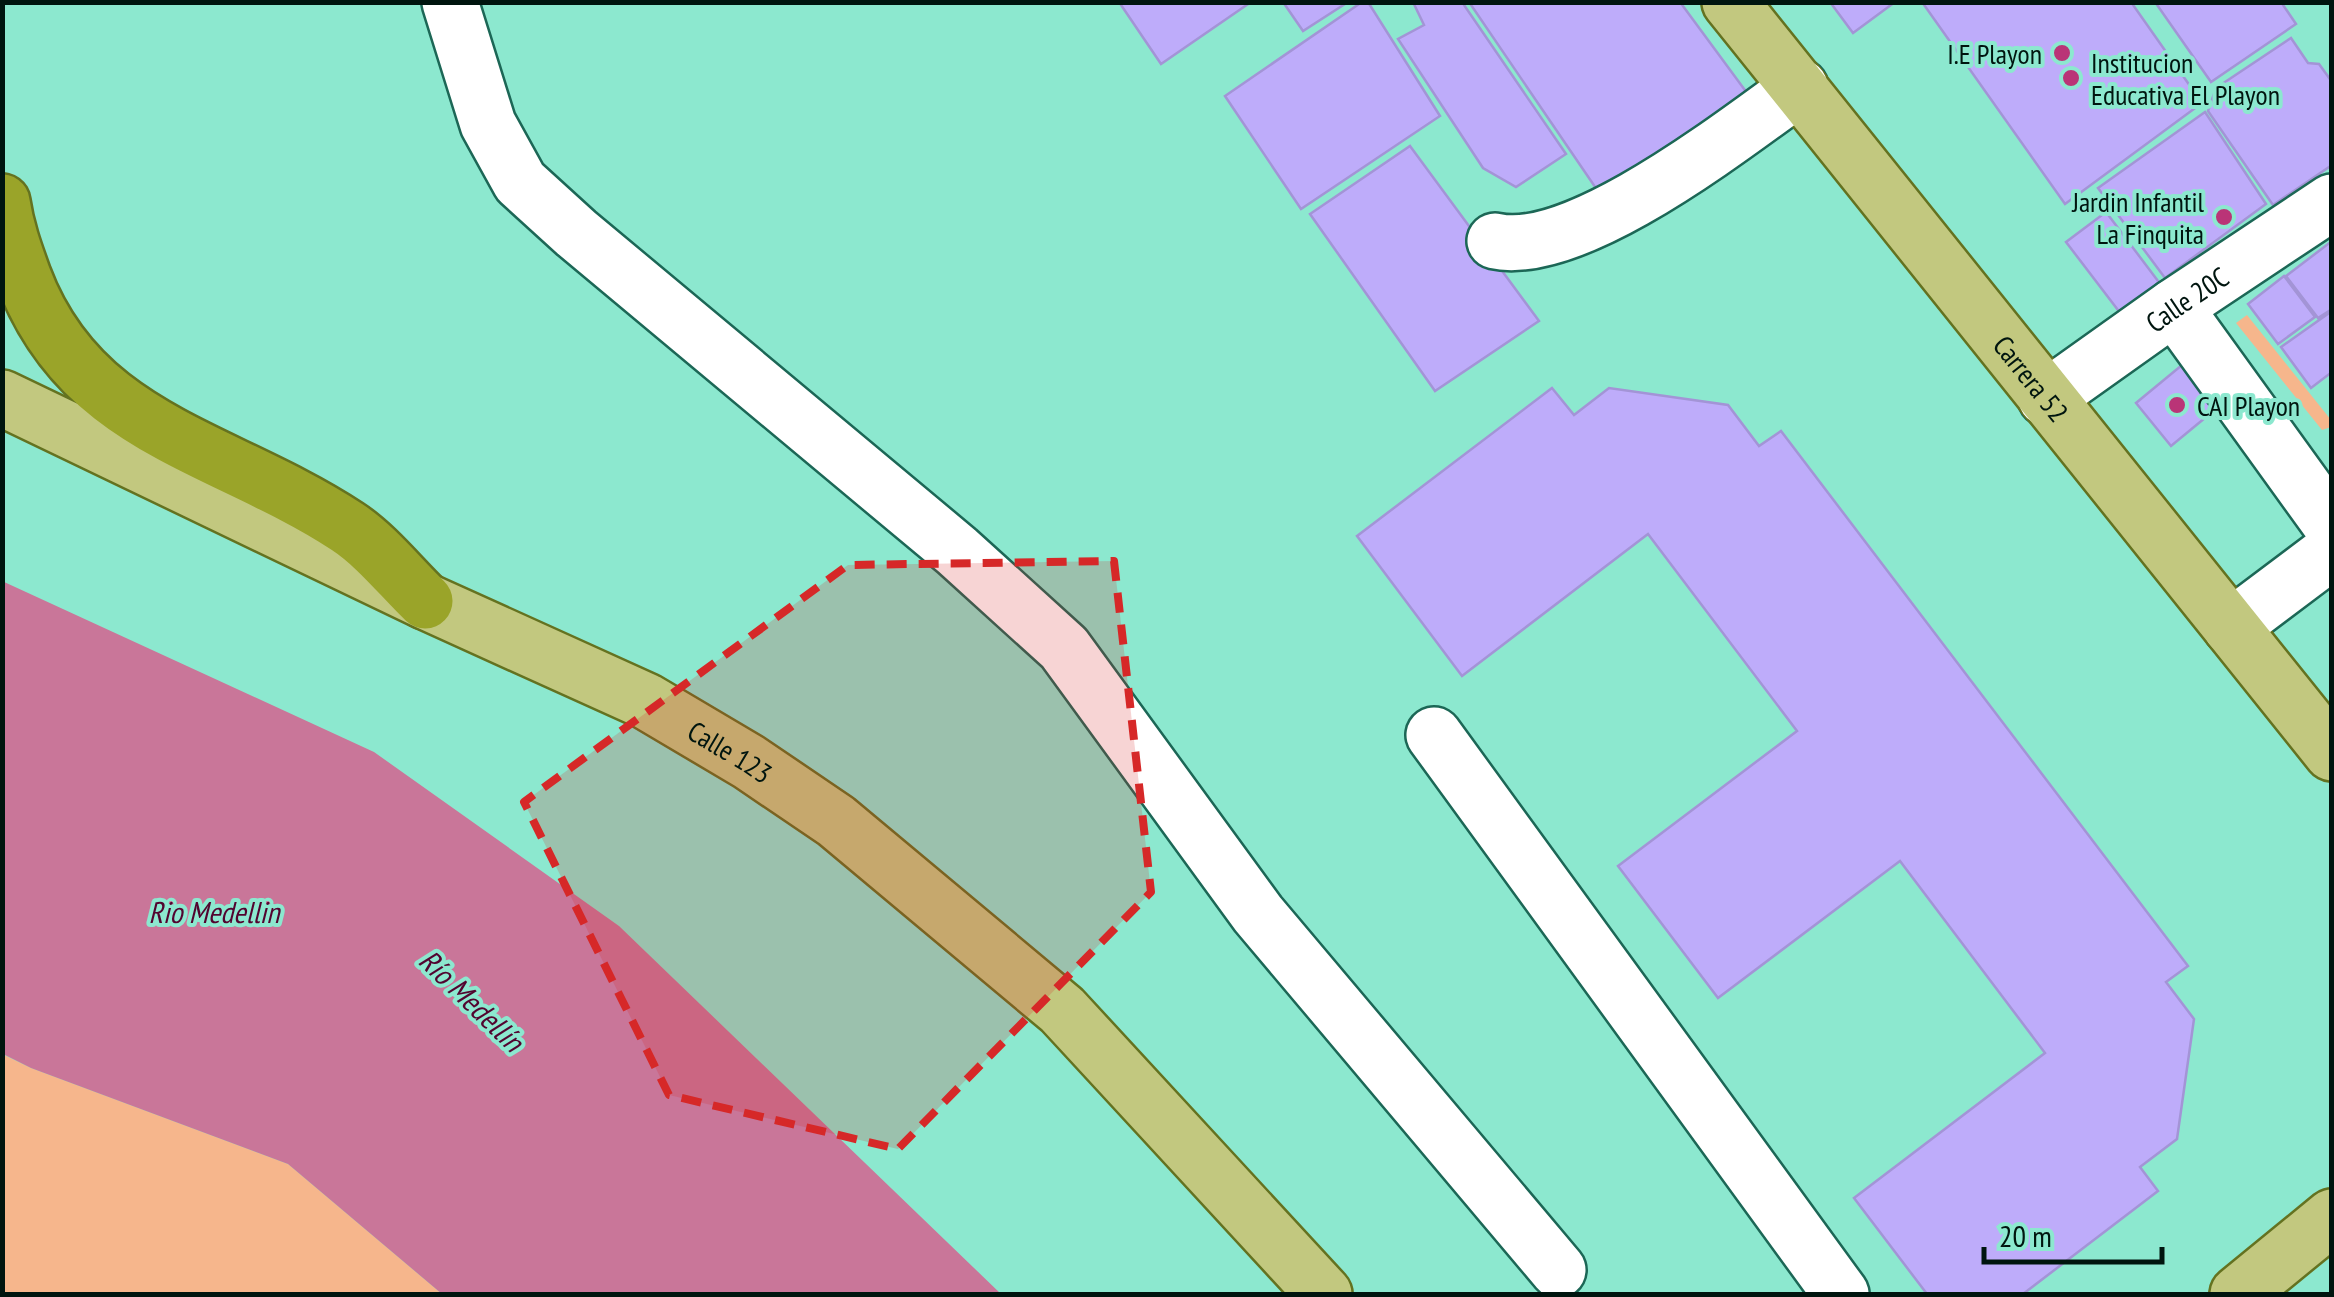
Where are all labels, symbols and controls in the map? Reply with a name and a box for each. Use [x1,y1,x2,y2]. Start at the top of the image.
place label: I.E Playon [1947,35,2042,72]
marker: I.E Playon [2051,42,2073,64]
place label: Institucion Educativa El Playon [2091,44,2280,113]
marker: Institucion Educativa El Playon [2060,67,2082,89]
place label: Jardin Infantil La Finquita [2071,183,2204,252]
marker: Jardin Infantil La Finquita [2213,206,2235,228]
street label: Calle 20C [2138,258,2235,340]
street label: Carrera 52 [1986,327,2077,429]
place label: CAI Playon [2197,387,2300,424]
marker: CAI Playon [2166,394,2188,416]
street label: Calle 123 [681,712,780,791]
water label: Rio Medellin [149,892,281,931]
water label: Río Medellín [411,941,534,1061]
scale bar [1984,1202,2162,1264]
text: 20 m [1999,1216,2052,1255]

